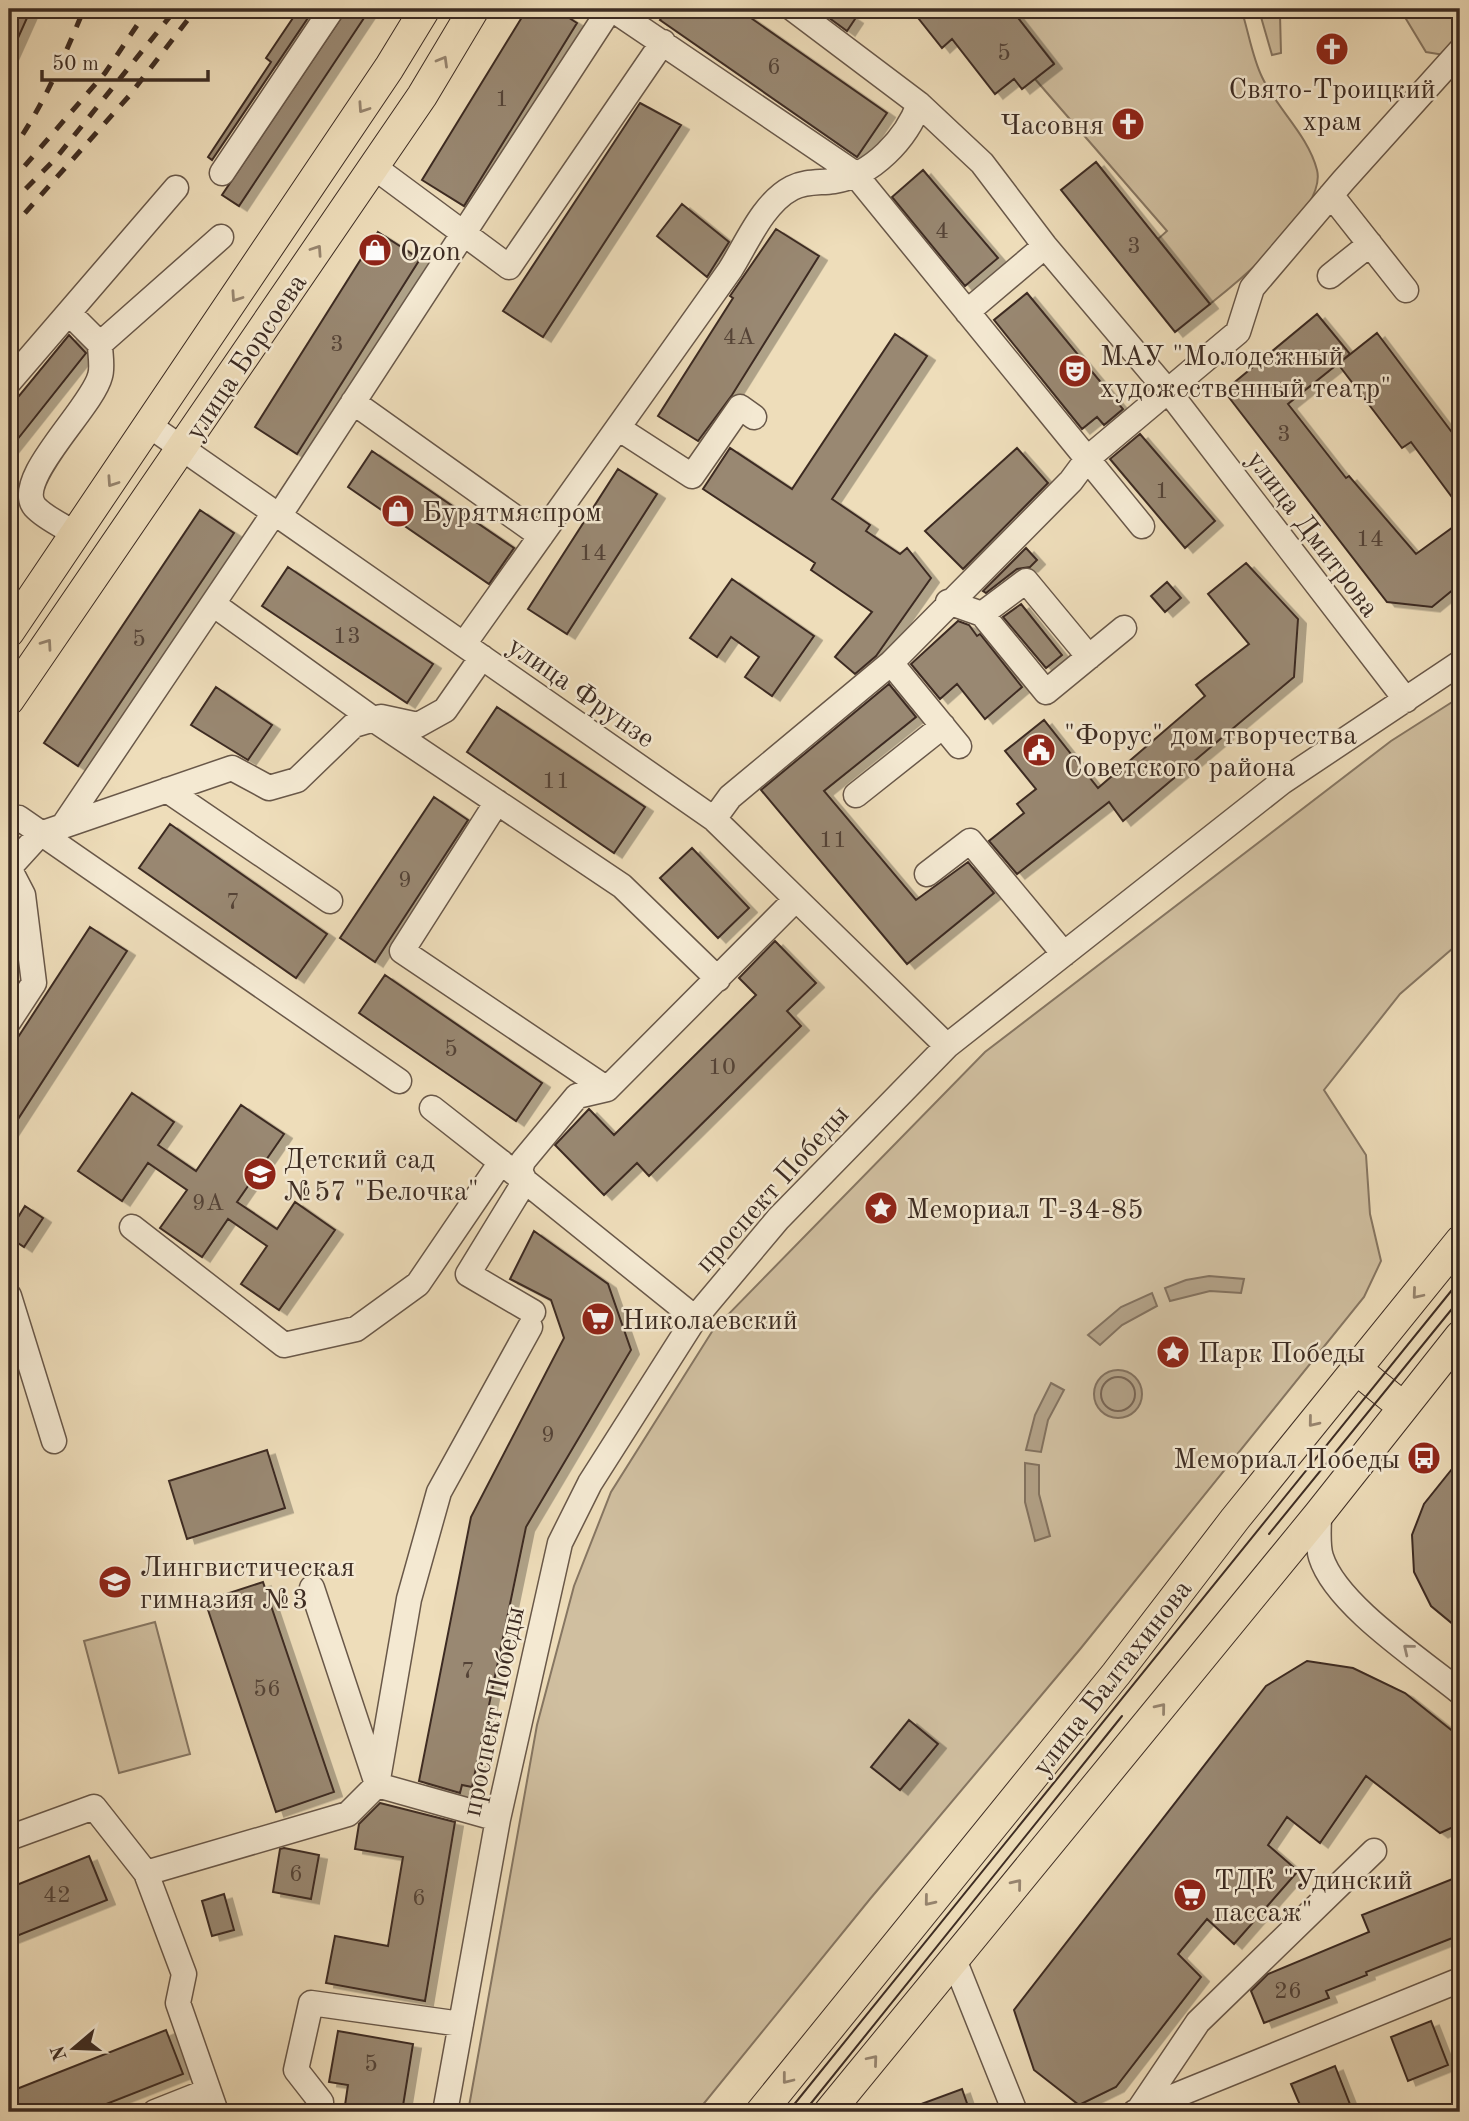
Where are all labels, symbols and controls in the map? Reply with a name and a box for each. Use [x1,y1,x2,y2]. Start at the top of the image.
church icon: Свято-Троицкий храм [1313,30,1351,68]
scale bar [42,38,208,82]
house number: 5 [997,42,1011,66]
text: 50 m [52,54,99,75]
one-way arrow [435,55,448,68]
house number: 6 [767,56,781,80]
place label: Свято-Троицкий храм [1228,77,1436,137]
house number: 1 [495,88,509,112]
one-way arrow [358,100,371,113]
church icon: Часовня [1109,105,1147,143]
place label: Часовня [1000,113,1104,141]
house number: 4 [935,220,949,244]
shop icon: Ozon [356,231,394,269]
house number: 3 [1127,235,1141,259]
place label: Ozon [400,239,461,267]
one-way arrow [309,245,321,258]
street label: улица Борсоева [182,269,313,446]
one-way arrow [232,289,244,302]
house number: 4А [723,326,755,350]
house number: 3 [330,333,344,357]
place label: МАУ "Молодежный художественный театр" [1100,344,1391,404]
theatre icon: МАУ "Молодежный художественный театр" [1056,352,1094,390]
house number: 3 [1277,423,1291,447]
street label: улица Дмитрова [1240,446,1383,623]
one-way arrow [108,474,120,487]
house number: 1 [1155,480,1169,504]
shop icon: Бурятмяспром [379,492,417,530]
place label: Бурятмяспром [422,500,602,528]
house number: 14 [1356,528,1384,552]
house number: 14 [579,542,607,566]
house number: 13 [333,625,361,649]
house number: 5 [132,628,146,652]
street label: улица Фрунзе [502,633,659,754]
one-way arrow [39,638,52,651]
place label: "Форус" дом творчества Советского района [1064,723,1357,783]
public building icon: "Форус" дом творчества Советского района [1020,731,1058,769]
house number: 11 [542,770,570,794]
house number: 11 [819,829,847,853]
house number: 9 [398,869,412,893]
house number: 7 [226,891,240,915]
house number: 5 [444,1038,458,1062]
house number: 10 [708,1056,736,1080]
street label: проспект Победы [691,1101,855,1279]
place label: Детский сад №57 "Белочка" [284,1147,479,1207]
school or university icon: Детский сад №57 "Белочка" [241,1155,279,1193]
place icon: Мемориал Т-34-85 [862,1189,900,1227]
house number: 9А [192,1192,224,1216]
place label: Мемориал Т-34-85 [906,1197,1143,1225]
one-way arrow [1413,1285,1425,1298]
supermarket icon: Николаевский [579,1300,617,1338]
place label: Николаевский [622,1308,798,1336]
place icon: Парк Победы [1154,1333,1192,1371]
place label: Парк Победы [1198,1341,1365,1369]
one-way arrow [1308,1414,1321,1426]
house number: 9 [541,1424,555,1448]
bus stop icon: Мемориал Победы [1405,1439,1443,1477]
place label: Мемориал Победы [1173,1447,1400,1475]
place label: Лингвистическая гимназия №3 [140,1555,355,1615]
school or university icon: Лингвистическая гимназия №3 [96,1563,134,1601]
street label: улица Балтахинова [1028,1575,1199,1782]
street label: проспект Победы [459,1604,531,1819]
one-way arrow [1403,1644,1415,1657]
house number: 7 [461,1660,475,1684]
house number: 56 [253,1678,281,1702]
one-way arrow [1153,1703,1165,1716]
house number: 6 [289,1863,303,1887]
place label: ТДК "Удинский пассаж" [1214,1868,1413,1928]
supermarket icon: ТДК "Удинский пассаж" [1171,1876,1209,1914]
one-way arrow [1009,1880,1022,1892]
house number: 42 [43,1884,71,1908]
house number: 6 [412,1887,426,1911]
one-way arrow [925,1894,938,1906]
house number: 26 [1274,1980,1302,2004]
north arrow [38,2012,108,2082]
text: N [49,2042,72,2063]
house number: 5 [364,2053,378,2077]
one-way arrow [864,2055,877,2067]
one-way arrow [783,2072,796,2084]

